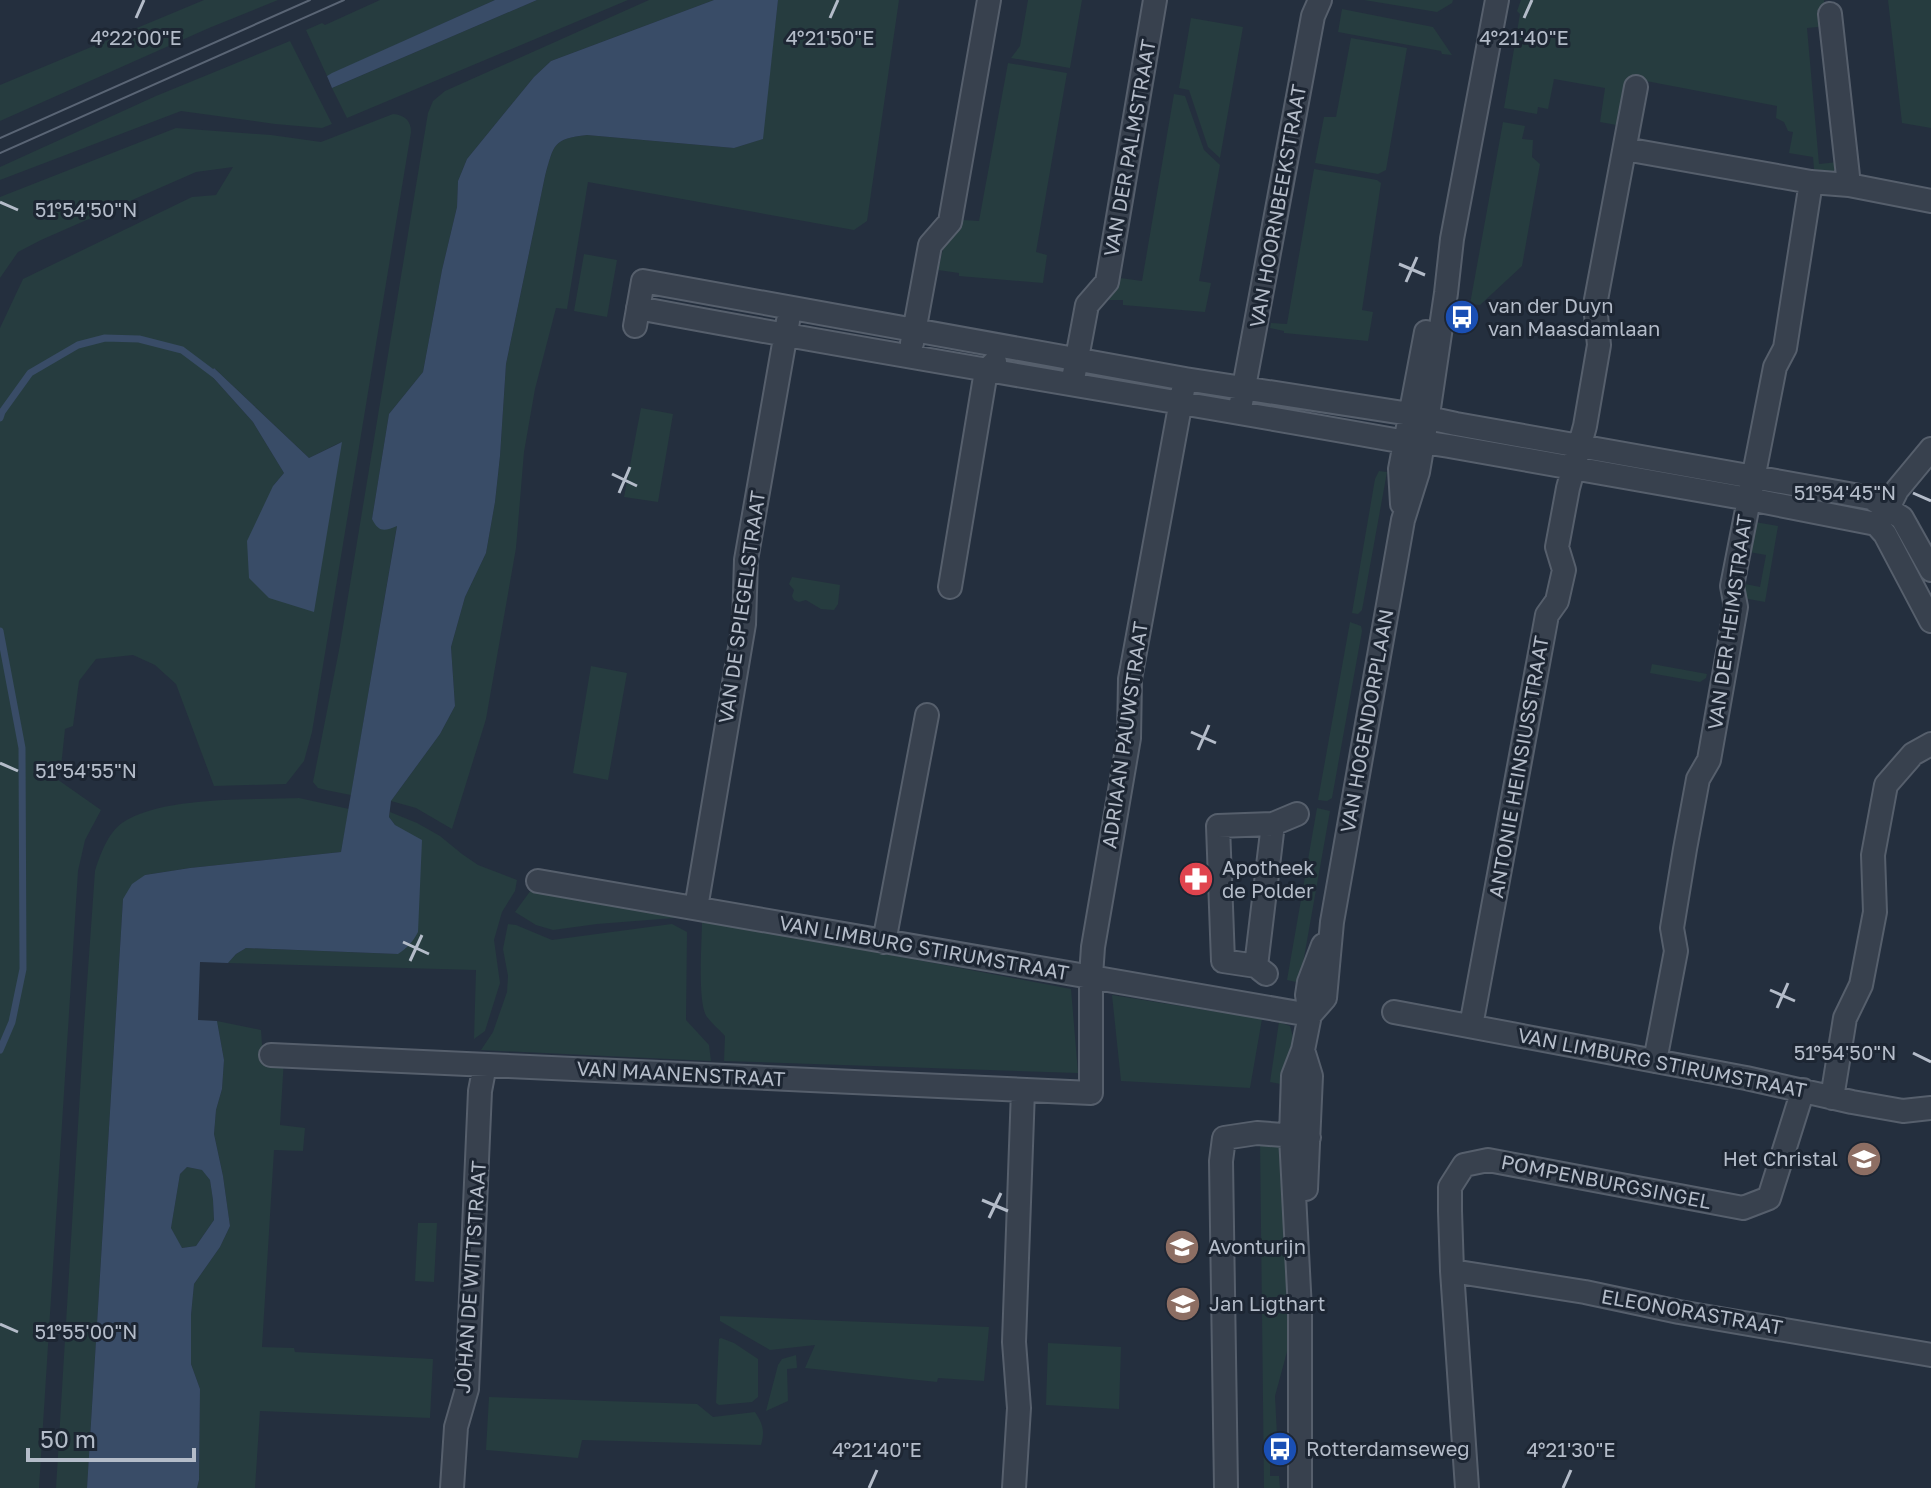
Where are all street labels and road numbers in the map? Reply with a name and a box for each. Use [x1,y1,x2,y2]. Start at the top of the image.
street label: VAN DER PALMSTRAAT [1098,37,1160,258]
street label: VAN HOORNBEEKSTRAAT [1244,82,1310,329]
street label: VAN DE SPIEGELSTRAAT [713,489,769,725]
street label: VAN DER HEIMSTRAAT [1702,513,1756,731]
street label: VAN HOGENDORPLAAN [1335,607,1398,834]
street label: ADRIAAN PAUWSTRAAT [1096,620,1152,850]
street label: ANTONIE HEINSIUSSTRAAT [1483,634,1553,900]
street label: VAN LIMBURG STIRUMSTRAAT [777,910,1071,984]
street label: VAN LIMBURG STIRUMSTRAAT [1516,1022,1809,1102]
street label: VAN MAANENSTRAAT [576,1056,786,1090]
street label: POMPENBURGSINGEL [1499,1149,1713,1213]
street label: JOHAN DE WITTSTRAAT [450,1160,490,1394]
street label: ELEONORASTRAAT [1600,1283,1785,1339]

